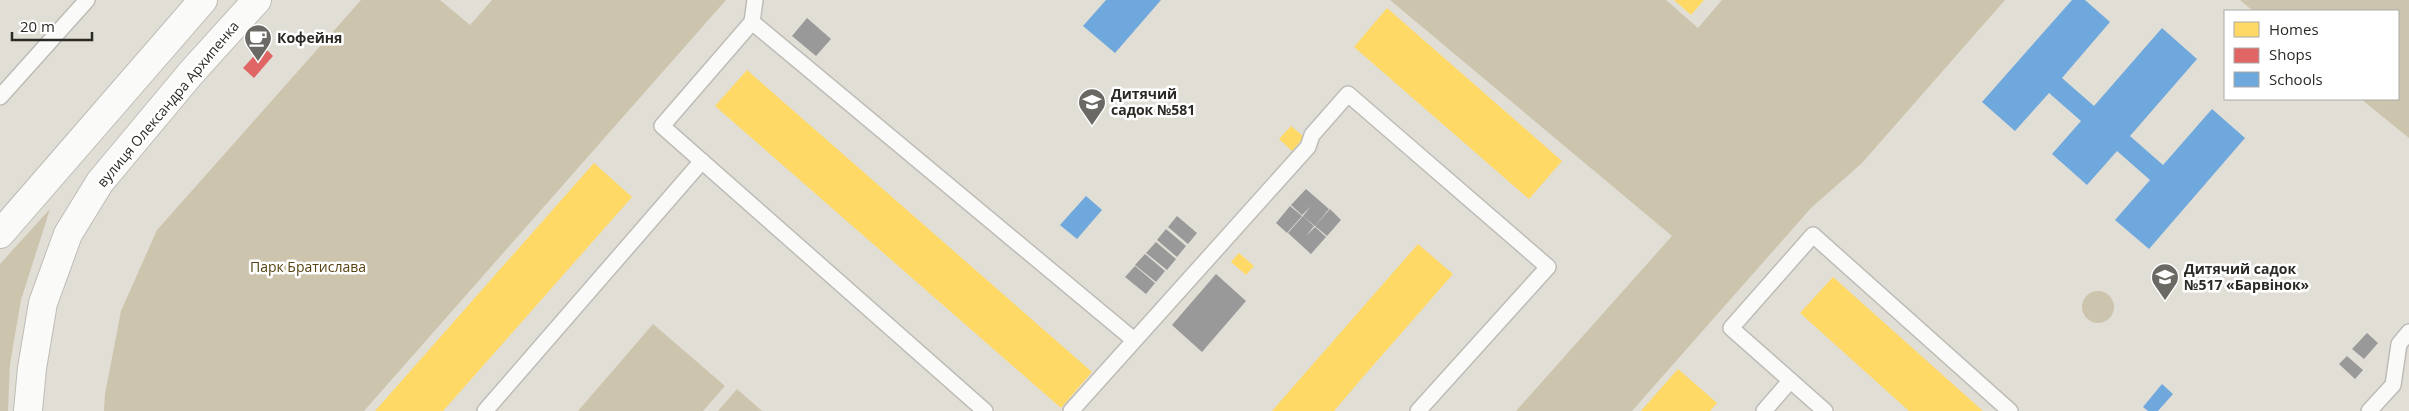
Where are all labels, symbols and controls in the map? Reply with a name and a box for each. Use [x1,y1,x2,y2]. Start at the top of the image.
scale bar [12,10,92,42]
legend [2224,10,2399,100]
text: 20 m [20,16,55,36]
street label: вулиця Олександра Архипенка [92,17,243,191]
text: Homes [2269,19,2319,39]
cafe icon: Кофейня [243,23,273,62]
place label: Кофейня [277,28,342,47]
text: Shops [2269,44,2312,64]
text: Schools [2269,69,2323,89]
place label: Дитячий садок №581 [1111,84,1195,119]
school or university icon: Дитячий садок №581 [1077,87,1107,126]
park label: Парк Братислава [250,257,366,276]
place label: Дитячий садок №517 «Барвінок» [2184,259,2310,294]
school or university icon: Дитячий садок №517 «Барвінок» [2150,262,2180,301]

